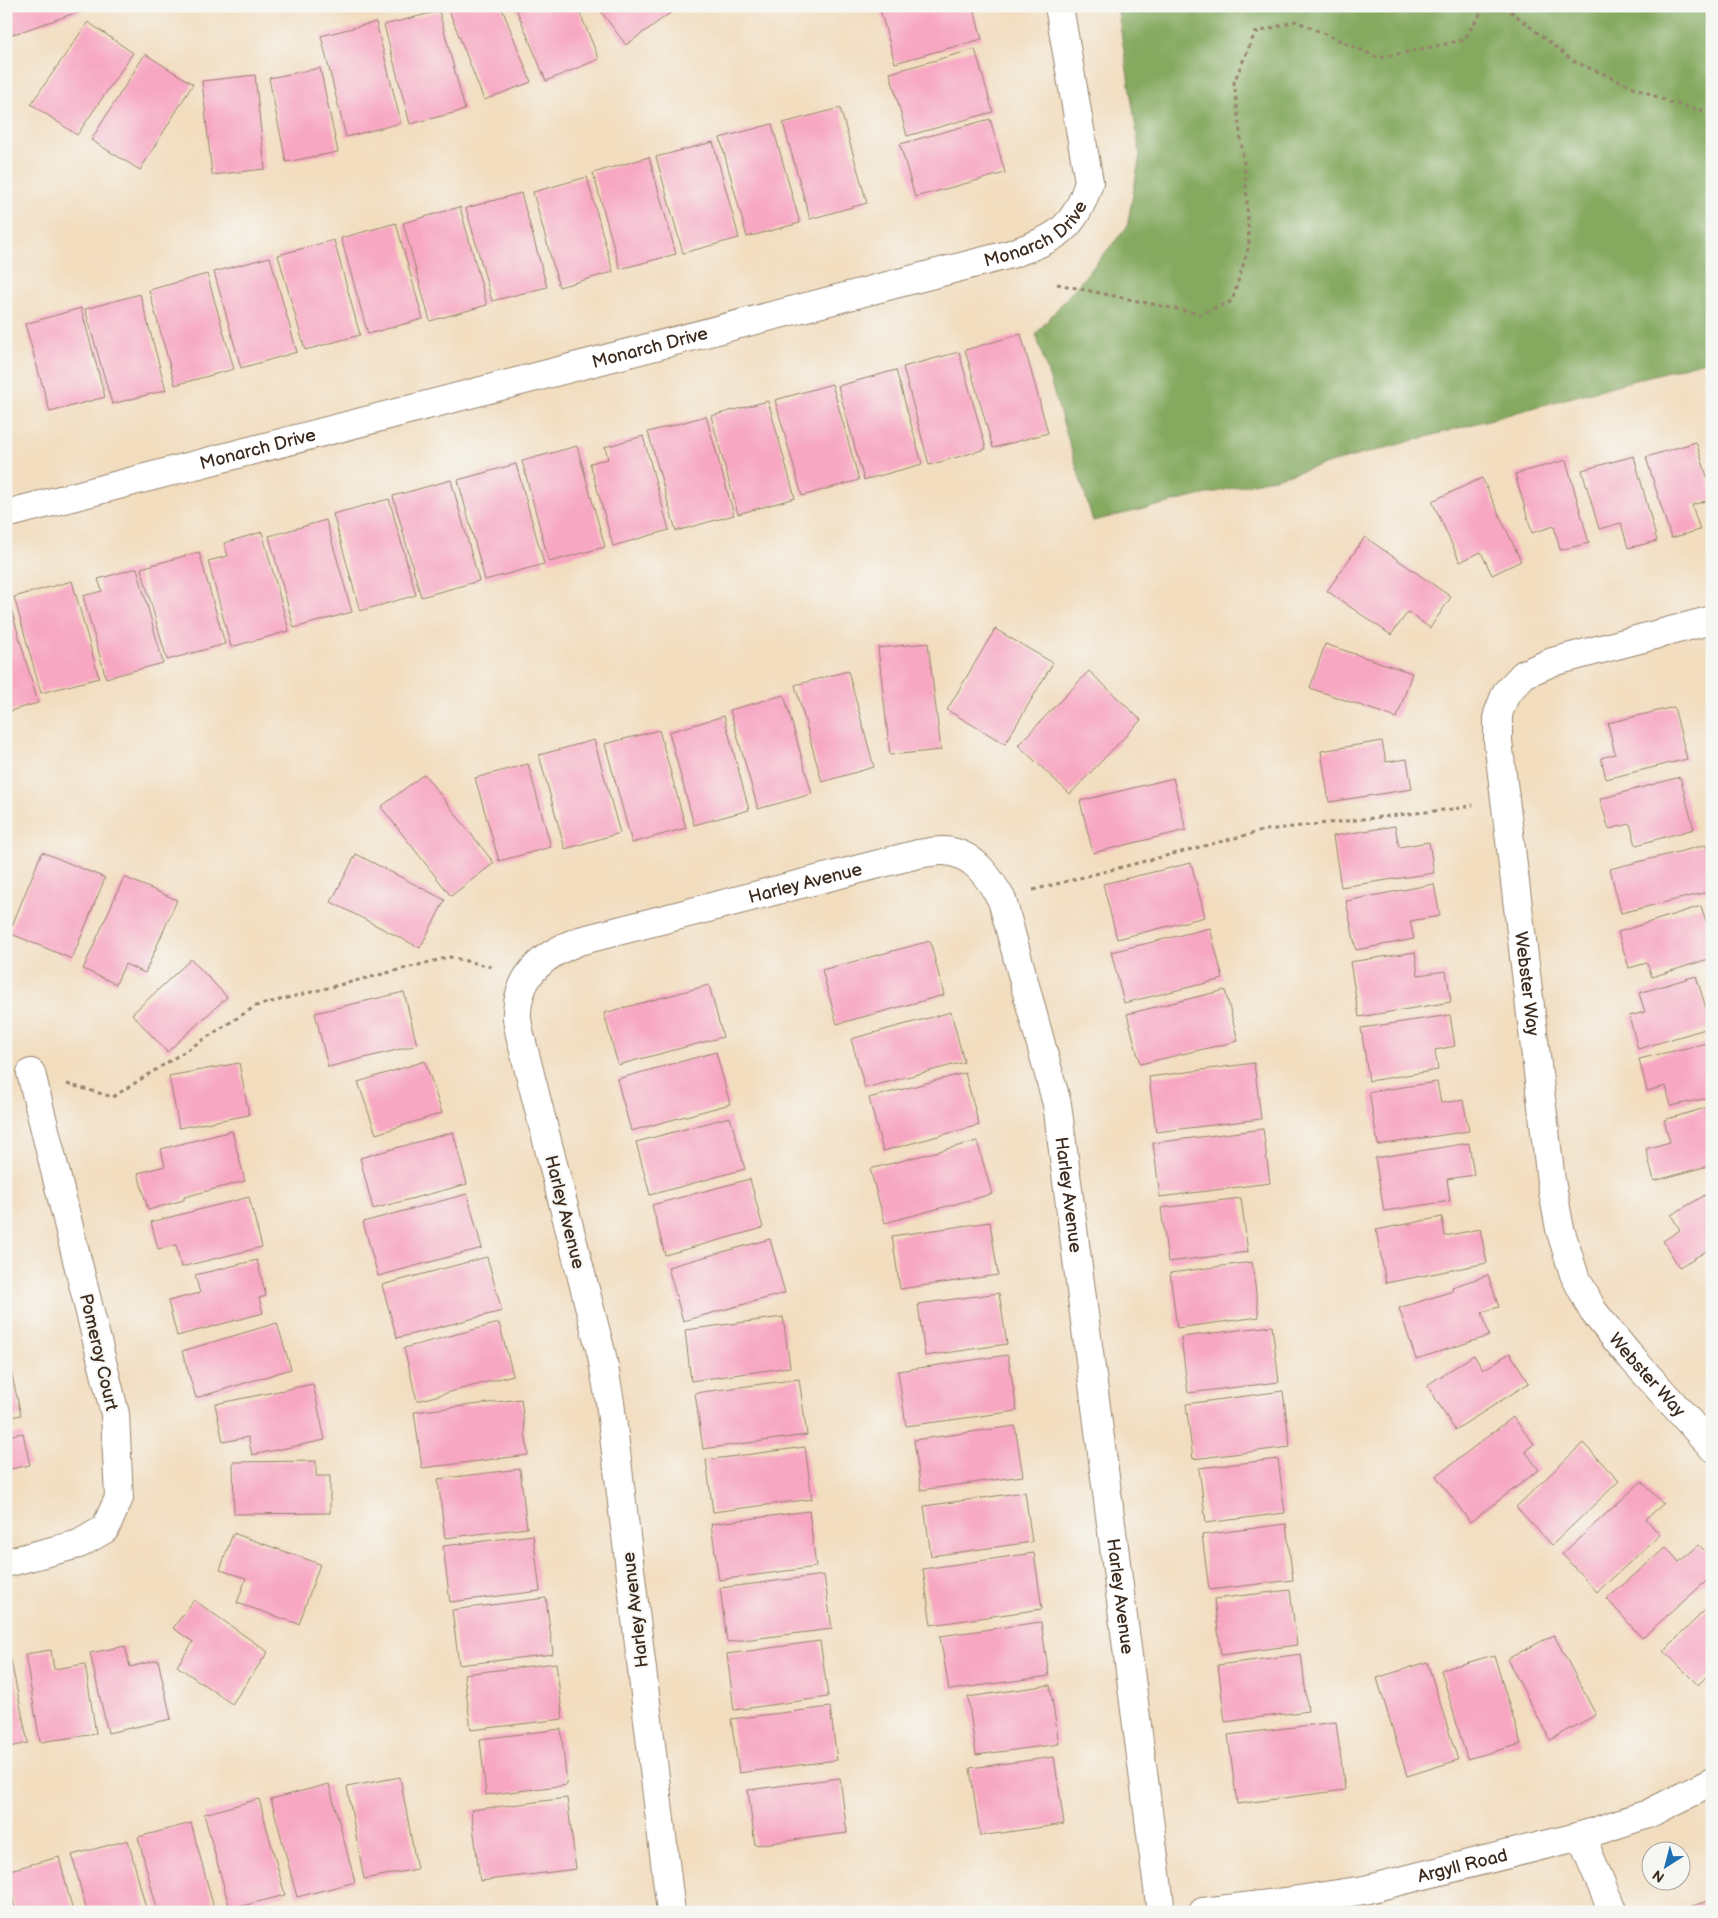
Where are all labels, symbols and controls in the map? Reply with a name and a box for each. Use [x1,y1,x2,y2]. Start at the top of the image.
street label: Monarch Drive [982,197,1092,272]
street label: Monarch Drive [590,323,710,373]
street label: Monarch Drive [198,424,318,474]
street label: Harley Avenue [746,859,865,908]
street label: Webster Way [1510,930,1544,1038]
street label: Harley Avenue [1050,1136,1086,1254]
street label: Harley Avenue [540,1153,589,1271]
street label: Pomeroy Court [75,1292,122,1413]
street label: Webster Way [1604,1329,1690,1422]
street label: Harley Avenue [1102,1537,1138,1656]
street label: Harley Avenue [618,1551,653,1669]
north arrow [1640,1840,1690,1890]
street label: Argyll Road [1415,1845,1510,1887]
text: N [1649,1866,1668,1886]

